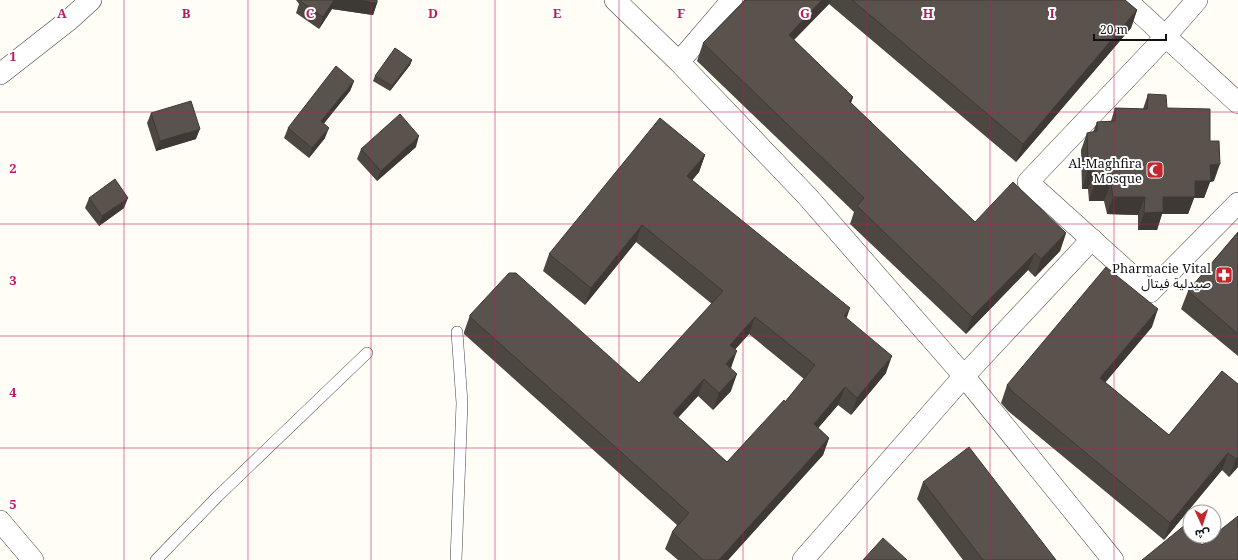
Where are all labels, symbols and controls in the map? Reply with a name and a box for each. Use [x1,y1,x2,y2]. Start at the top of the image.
text: A [57,4,67,22]
text: B [182,4,191,22]
text: C [306,4,315,22]
text: D [428,4,438,22]
text: E [553,4,562,22]
text: F [677,4,685,22]
text: G [800,4,810,22]
text: H [923,4,934,22]
text: I [1049,4,1055,22]
scale bar [1094,16,1166,42]
text: 20 m [1100,21,1128,38]
text: 1 [9,47,17,65]
place label: Al-Maghfira Mosque [1068,154,1142,187]
text: 2 [9,159,17,177]
mosque icon: Al-Maghfira Mosque [1145,160,1165,180]
place label: Pharmacie Vital صيدلية فيتال [1112,259,1211,292]
pharmacy icon: Pharmacie Vital صيدلية فيتال [1214,265,1234,285]
text: 3 [9,271,17,289]
text: 4 [9,383,17,401]
text: 5 [9,495,17,513]
north arrow [1182,504,1222,544]
text: ش [1195,527,1210,542]

